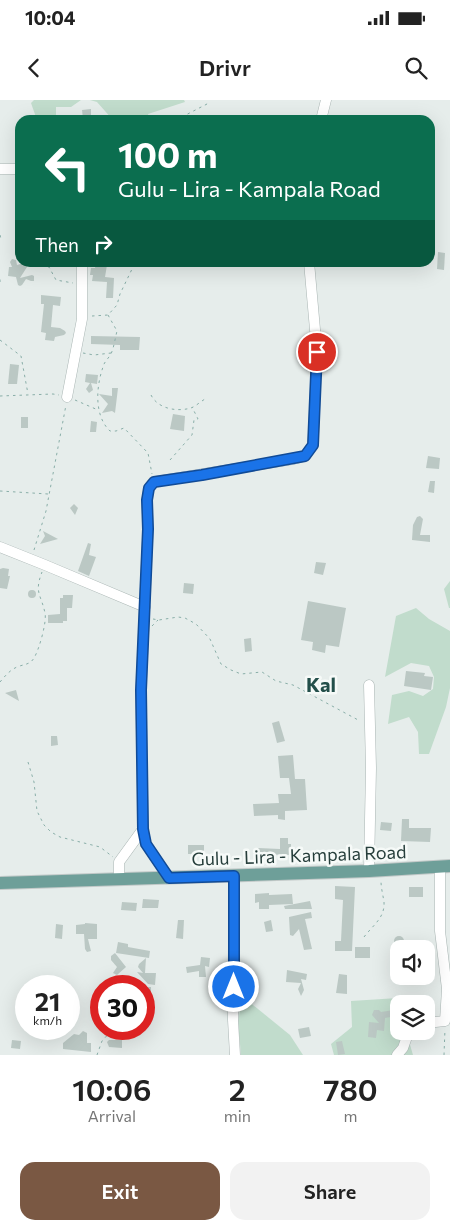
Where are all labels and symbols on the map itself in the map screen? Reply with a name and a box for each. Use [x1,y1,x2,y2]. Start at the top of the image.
pin [296,331,338,373]
district label: Kal [306,672,336,696]
street label: Gulu - Lira - Kampala Road [191,840,407,870]
position arrow [207,960,259,1012]
speed limit sign: 30 [90,975,155,1040]

